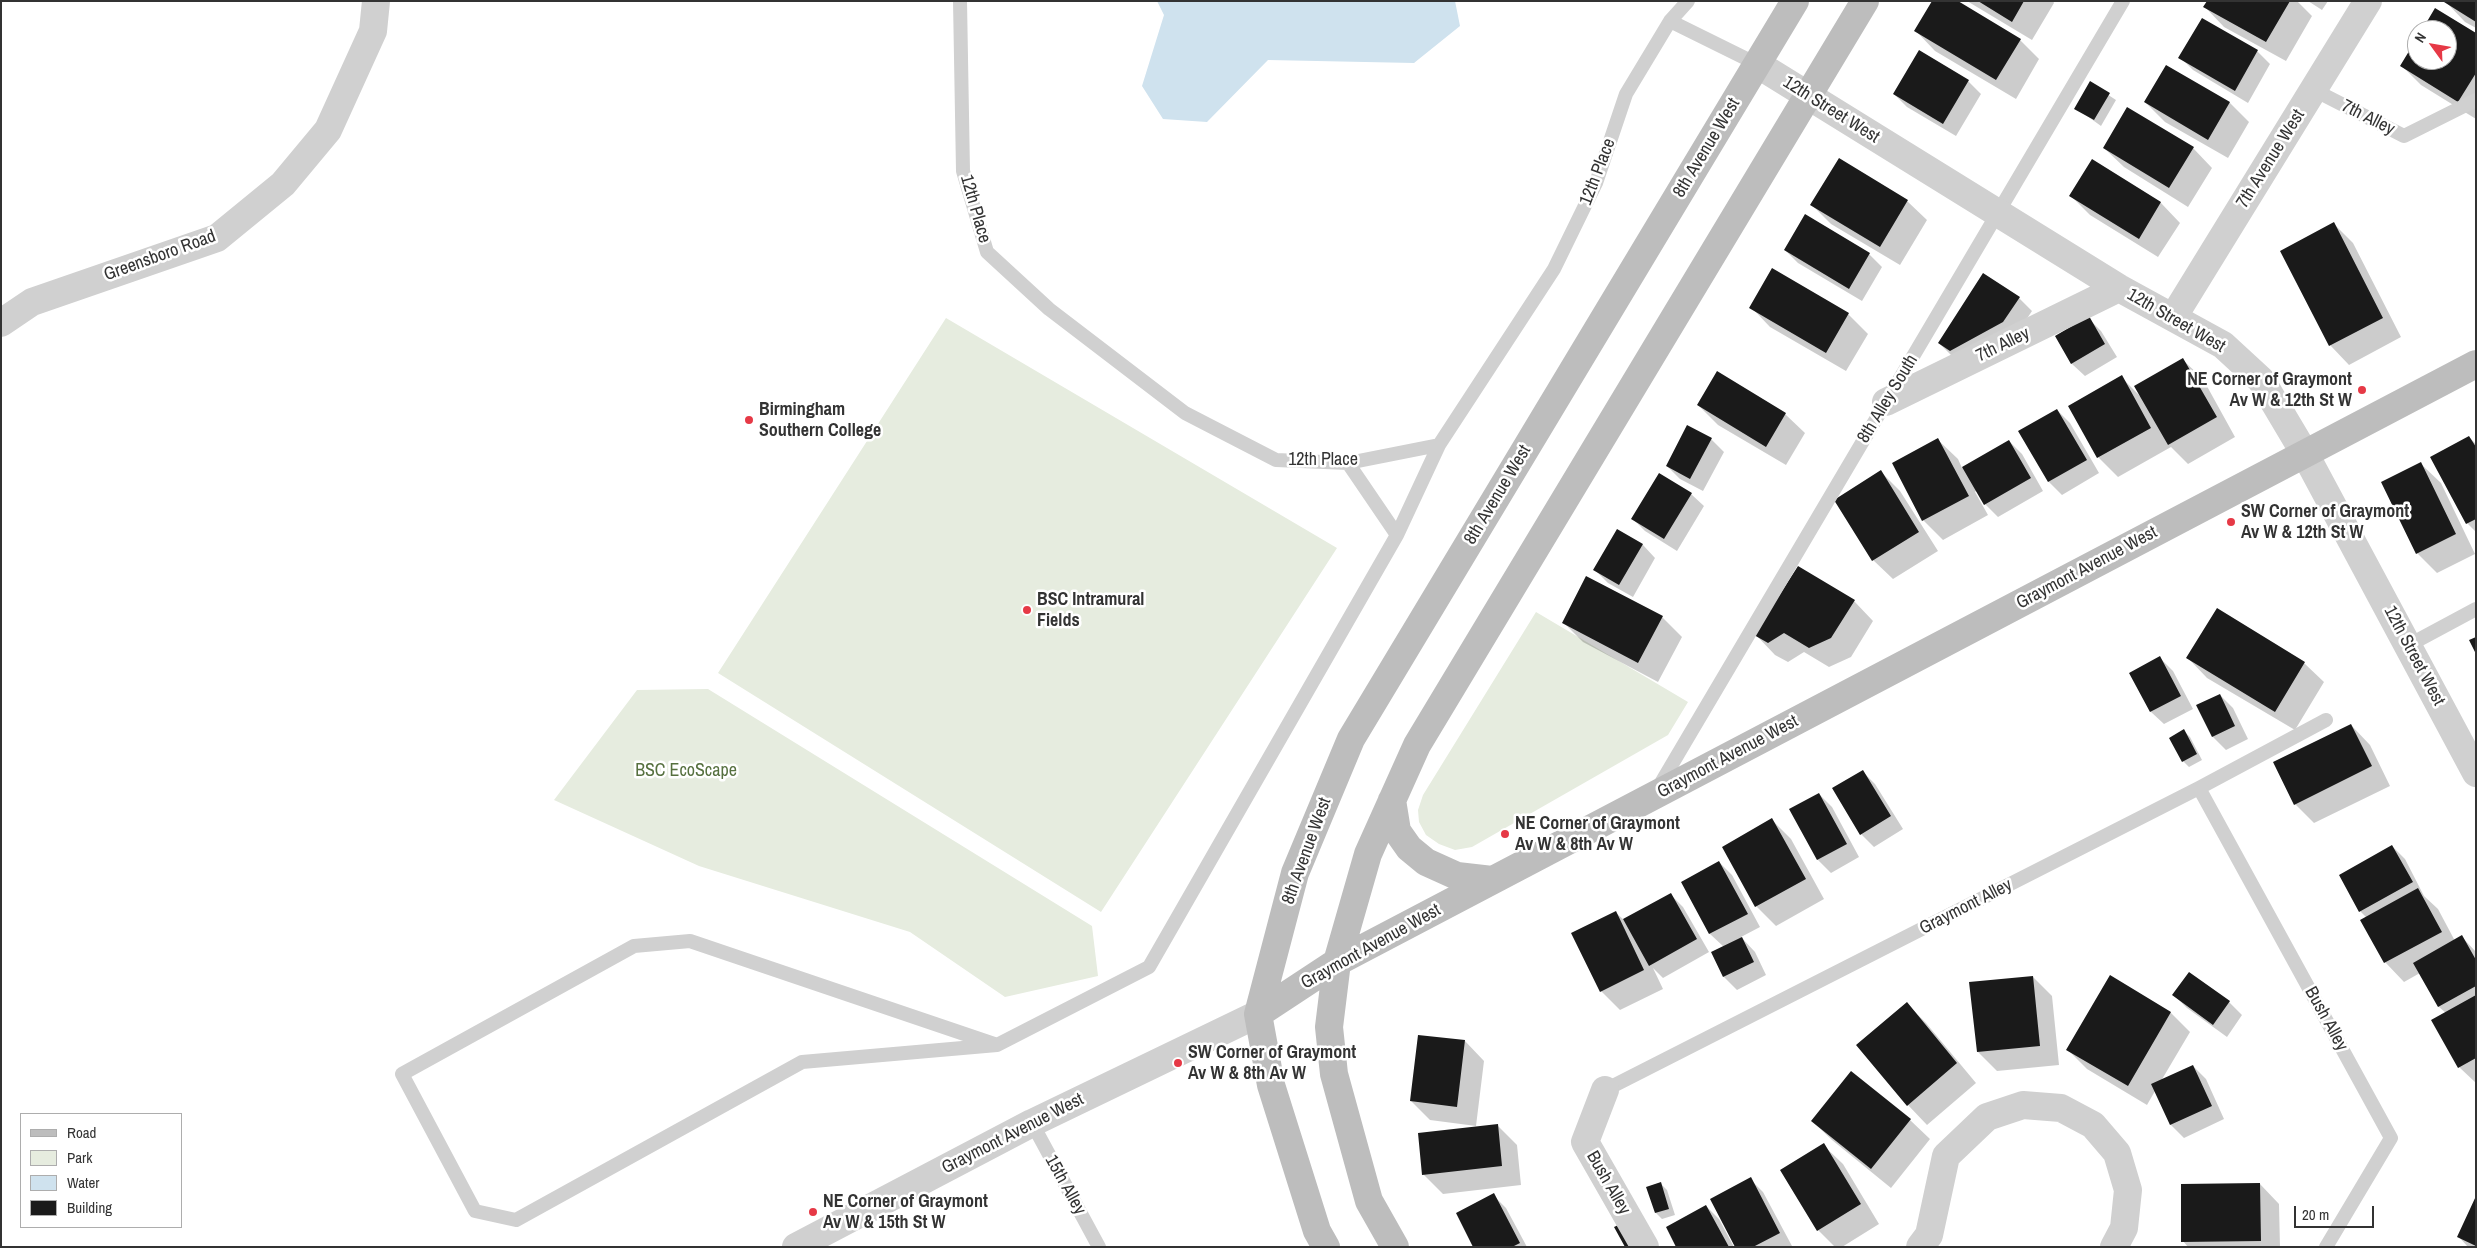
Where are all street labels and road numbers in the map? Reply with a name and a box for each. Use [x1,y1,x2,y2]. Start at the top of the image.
street label: 12th Street West [1779,72,1883,148]
street label: 8th Avenue West [1669,94,1745,202]
street label: 7th Alley [2338,96,2398,140]
street label: 7th Avenue West [2232,106,2310,212]
street label: 12th Place [1575,136,1621,208]
street label: 12th Place [955,172,995,246]
street label: Greensboro Road [101,226,219,286]
street label: 12th Street West [2123,284,2229,358]
street label: 7th Alley [1973,323,2033,367]
street label: 8th Alley South [1853,351,1923,447]
street label: 8th Avenue West [1460,441,1536,549]
street label: 12th Place [1288,449,1358,471]
street label: Graymont Avenue West [2013,522,2161,614]
street label: 12th Street West [2379,603,2449,709]
street label: Graymont Avenue West [1654,711,1802,803]
street label: 8th Avenue West [1278,795,1336,907]
street label: Graymont Alley [1916,874,2016,940]
street label: Graymont Avenue West [1297,900,1445,994]
street label: Bush Alley [2300,983,2352,1055]
street label: Graymont Avenue West [939,1089,1087,1179]
street label: Bush Alley [1581,1147,1635,1219]
street label: 15th Alley [1040,1151,1090,1219]

